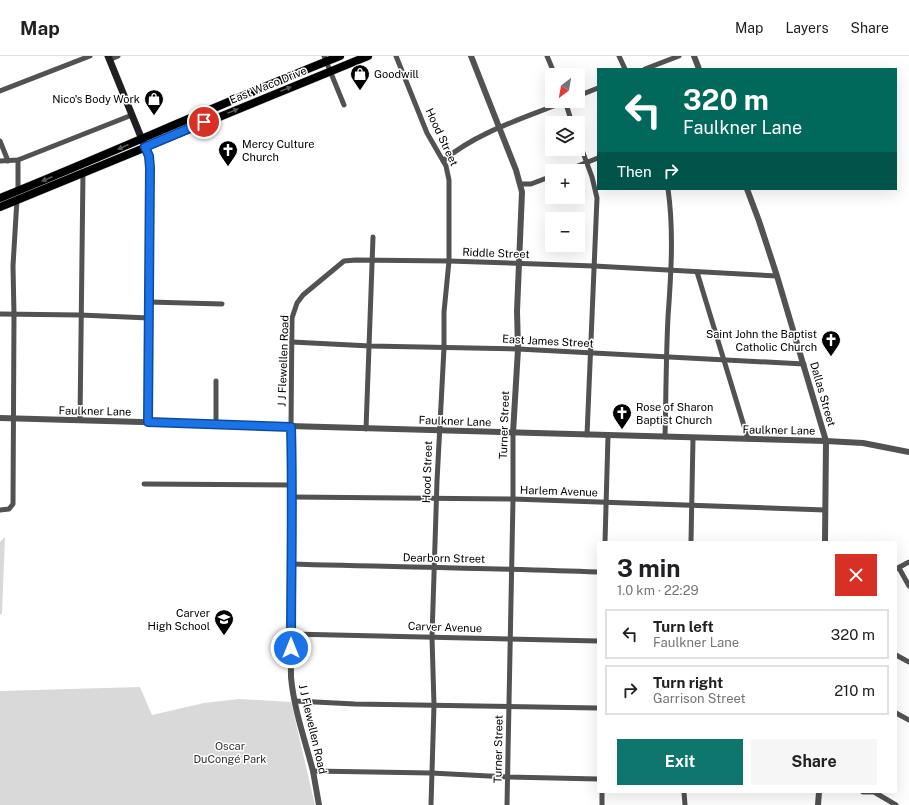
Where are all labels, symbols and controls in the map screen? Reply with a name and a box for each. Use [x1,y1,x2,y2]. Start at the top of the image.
text: Map [20,17,60,39]
text: Map [735,20,763,36]
text: Layers [785,20,829,36]
text: Share [851,20,889,36]
shop icon: Goodwill [349,63,371,91]
street label: East Waco Drive [228,64,308,106]
place label: Goodwill [374,68,419,80]
north arrow [545,68,585,108]
map controls [545,68,585,252]
text: 320 m [683,83,769,116]
icon: left [617,84,669,136]
one-way arrow [280,86,292,92]
shop icon: Nico's Body Work [143,88,165,116]
place label: Nico's Body Work [52,93,140,105]
pin [187,105,221,139]
street label: Hood Street [423,106,461,168]
one-way arrow [228,107,240,113]
icon: arrive [193,111,215,133]
button: layers [545,116,585,156]
text: Faulkner Lane [683,117,802,138]
place label: Mercy Culture Church [242,138,315,163]
church icon: Mercy Culture Church [217,139,239,167]
one-way arrow [117,144,128,150]
icon: right [660,160,682,182]
text: Then [617,163,652,180]
button: + [545,164,585,204]
one-way arrow [41,176,52,182]
button: − [545,212,585,252]
street label: Riddle Street [462,246,530,260]
street label: J J Flewellen Road [275,315,291,407]
place label: Saint John the Baptist Catholic Church [706,328,817,353]
church icon: Saint John the Baptist Catholic Church [820,329,842,357]
street label: East James Street [502,333,594,349]
street label: Dallas Street [808,360,838,428]
street label: Turner Street [497,391,511,459]
place label: Rose of Sharon Baptist Church [636,401,713,426]
church icon: Rose of Sharon Baptist Church [611,402,633,430]
street label: Faulkner Lane [58,404,132,418]
street label: Faulkner Lane [418,414,492,428]
street label: Faulkner Lane [742,423,816,437]
street label: Hood Street [420,441,434,503]
street label: Harlem Avenue [520,484,598,498]
street label: Dearborn Street [403,551,485,565]
text: 3 min [617,554,681,582]
button: close [835,554,877,596]
text: 1.0 km · 22:29 [617,583,699,598]
place label: Carver High School [148,607,210,632]
school or university icon: Carver High School [213,608,235,636]
text: Turn left [653,618,714,635]
street label: Carver Avenue [408,620,482,634]
icon: left [619,623,641,645]
text: 320 m [831,626,875,643]
position arrow [270,627,312,669]
text: Faulkner Lane [653,635,739,650]
text: Turn right [653,674,723,691]
icon: right [619,679,641,701]
text: 210 m [834,682,875,699]
street label: J J Flewellen Road [297,683,329,775]
text: Garrison Street [653,691,746,706]
street label: Turner Street [491,715,505,783]
button: Exit [617,739,743,785]
button: Share [751,739,877,785]
park label: Oscar DuCongé Park [193,740,267,765]

